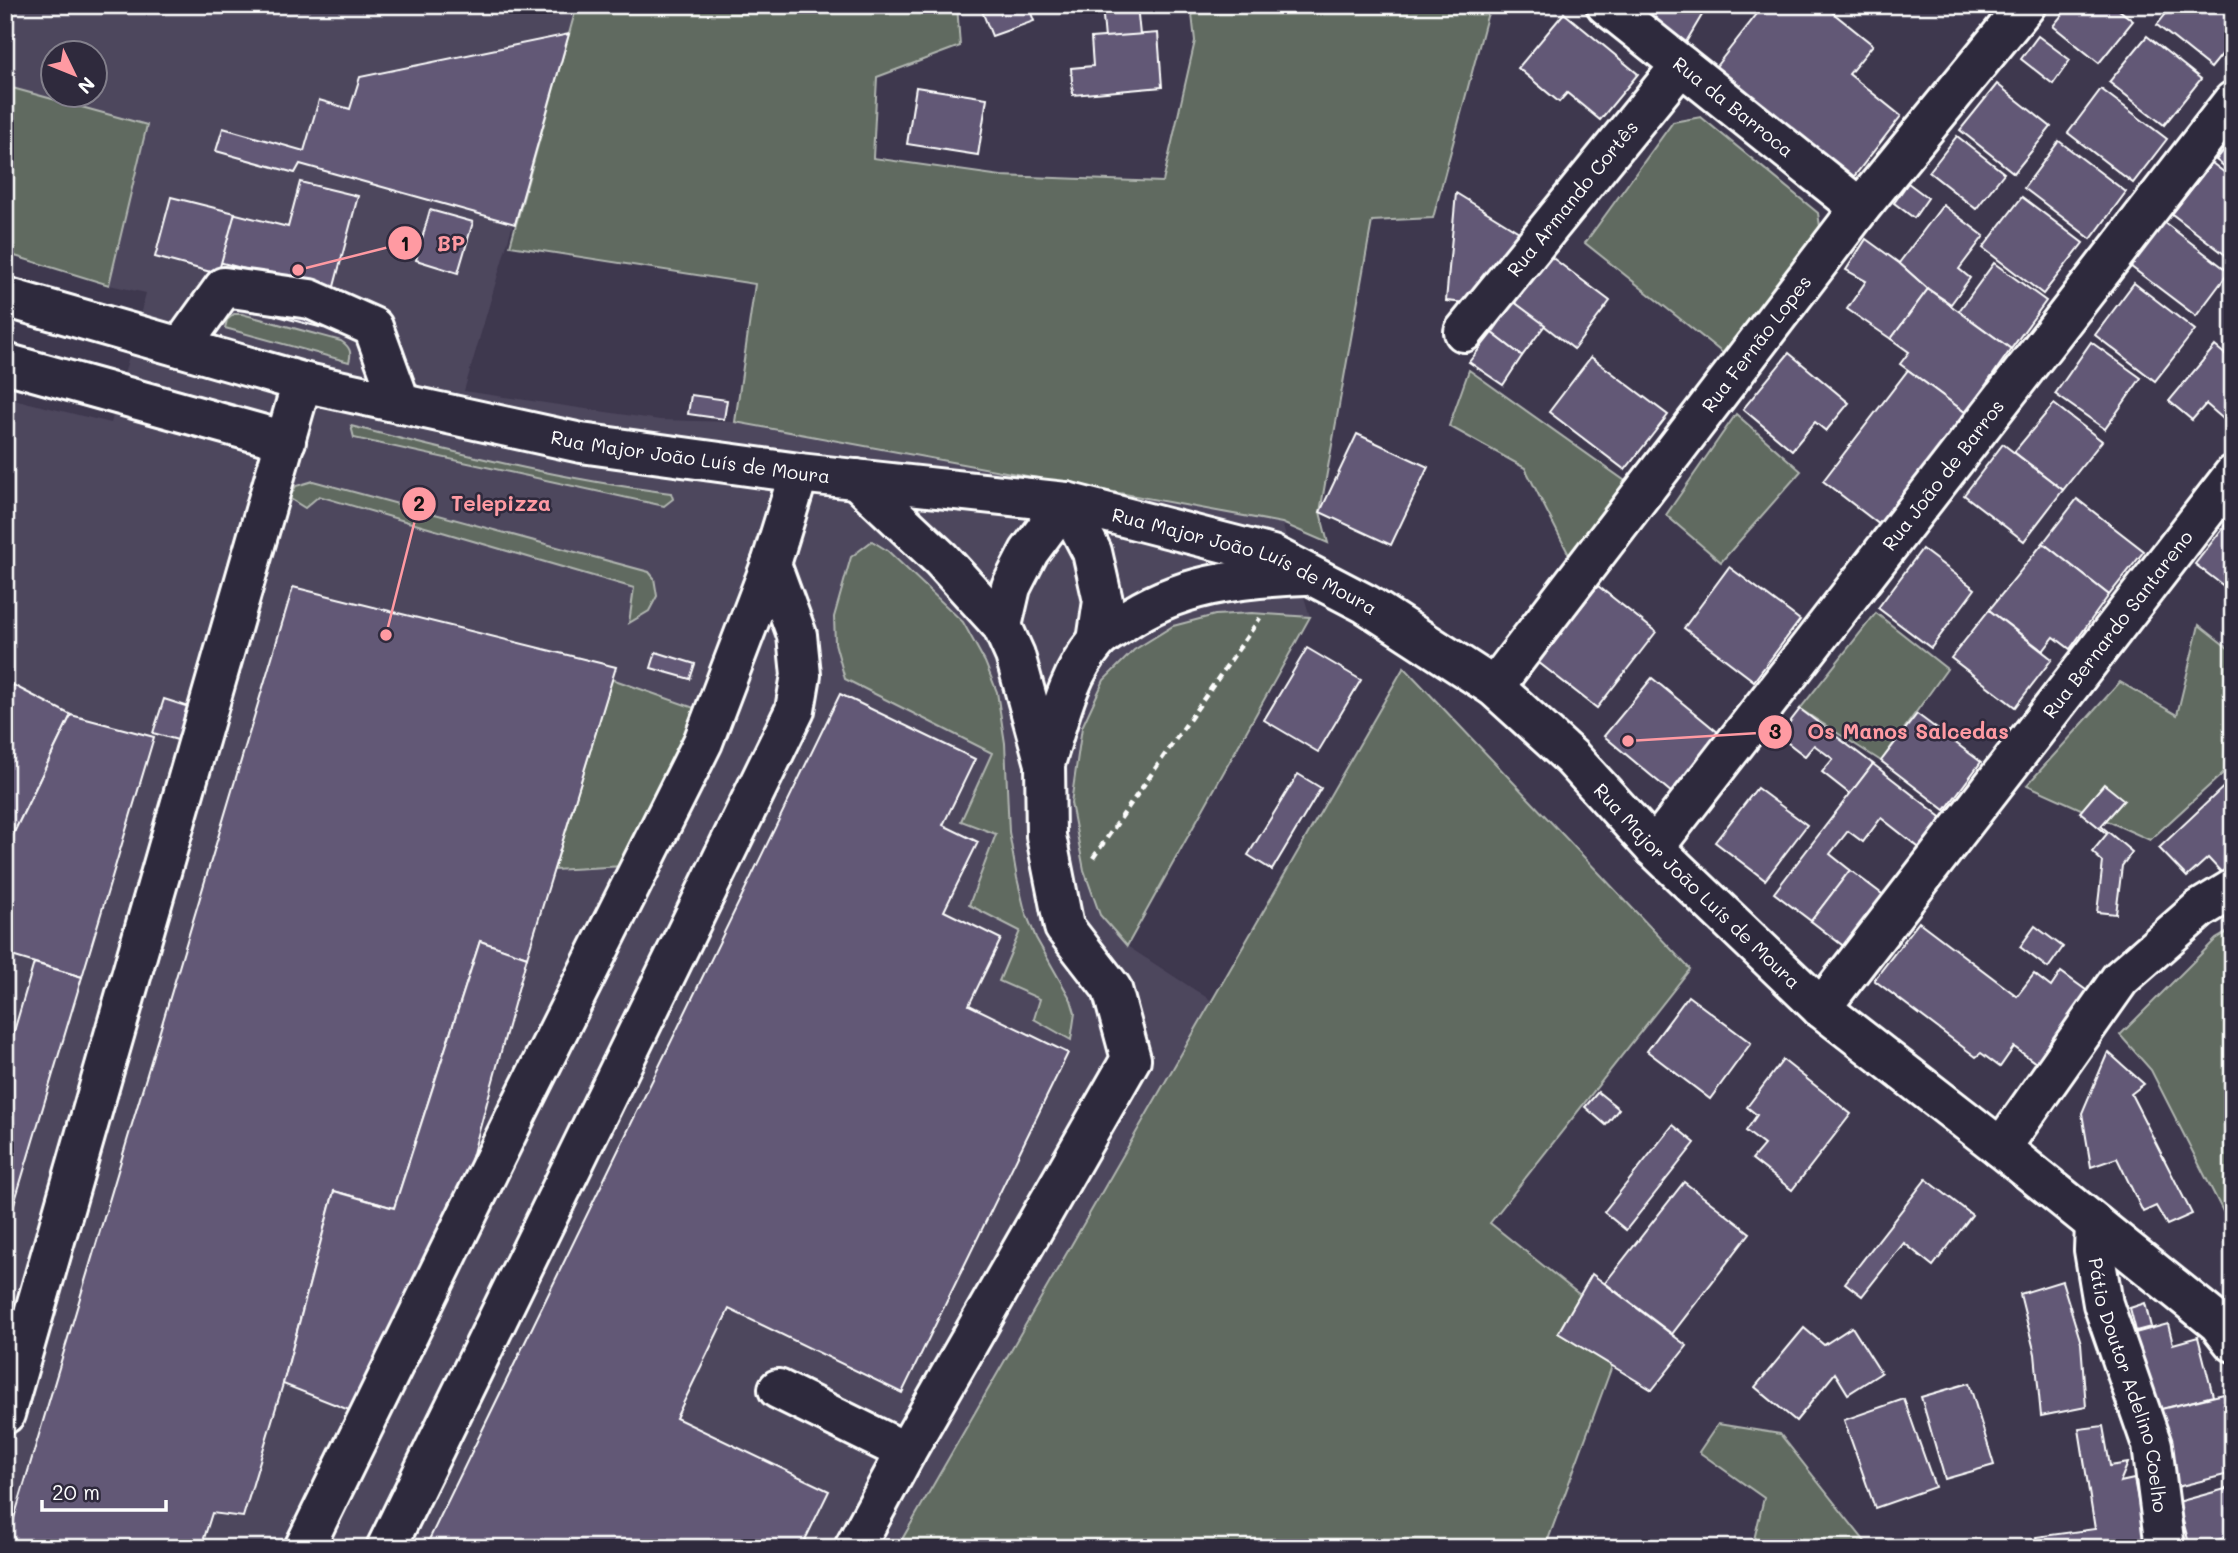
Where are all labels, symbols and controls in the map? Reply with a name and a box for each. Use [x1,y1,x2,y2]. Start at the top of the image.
north arrow [38,38,108,108]
street label: Rua da Barroca [1668,51,1799,162]
text: N [73,72,101,100]
street label: Rua Armando Cortês [1501,115,1643,282]
callout: BP [388,222,479,264]
text: 1 [400,229,410,256]
text: BP [437,229,465,256]
street label: Rua Fernão Lopes [1695,270,1816,417]
street label: Rua João de Barros [1876,394,2009,555]
street label: Rua Major João Luís de Moura [549,424,831,488]
callout: Telepizza [402,483,565,525]
text: 2 [413,489,425,516]
text: Telepizza [451,489,551,516]
street label: Rua Major João Luís de Moura [1110,501,1382,620]
street label: Rua Bernardo Santareno [2037,525,2198,723]
callout: Os Manos Salcedas [1758,711,2022,753]
text: 3 [1769,717,1781,744]
text: Os Manos Salcedas [1807,717,2009,744]
street label: Rua Major João Luís de Moura [1589,778,1806,994]
street label: Pátio Doutor Adelino Coelho [2083,1256,2173,1514]
scale bar [42,1469,166,1513]
text: 20 m [52,1478,100,1505]

